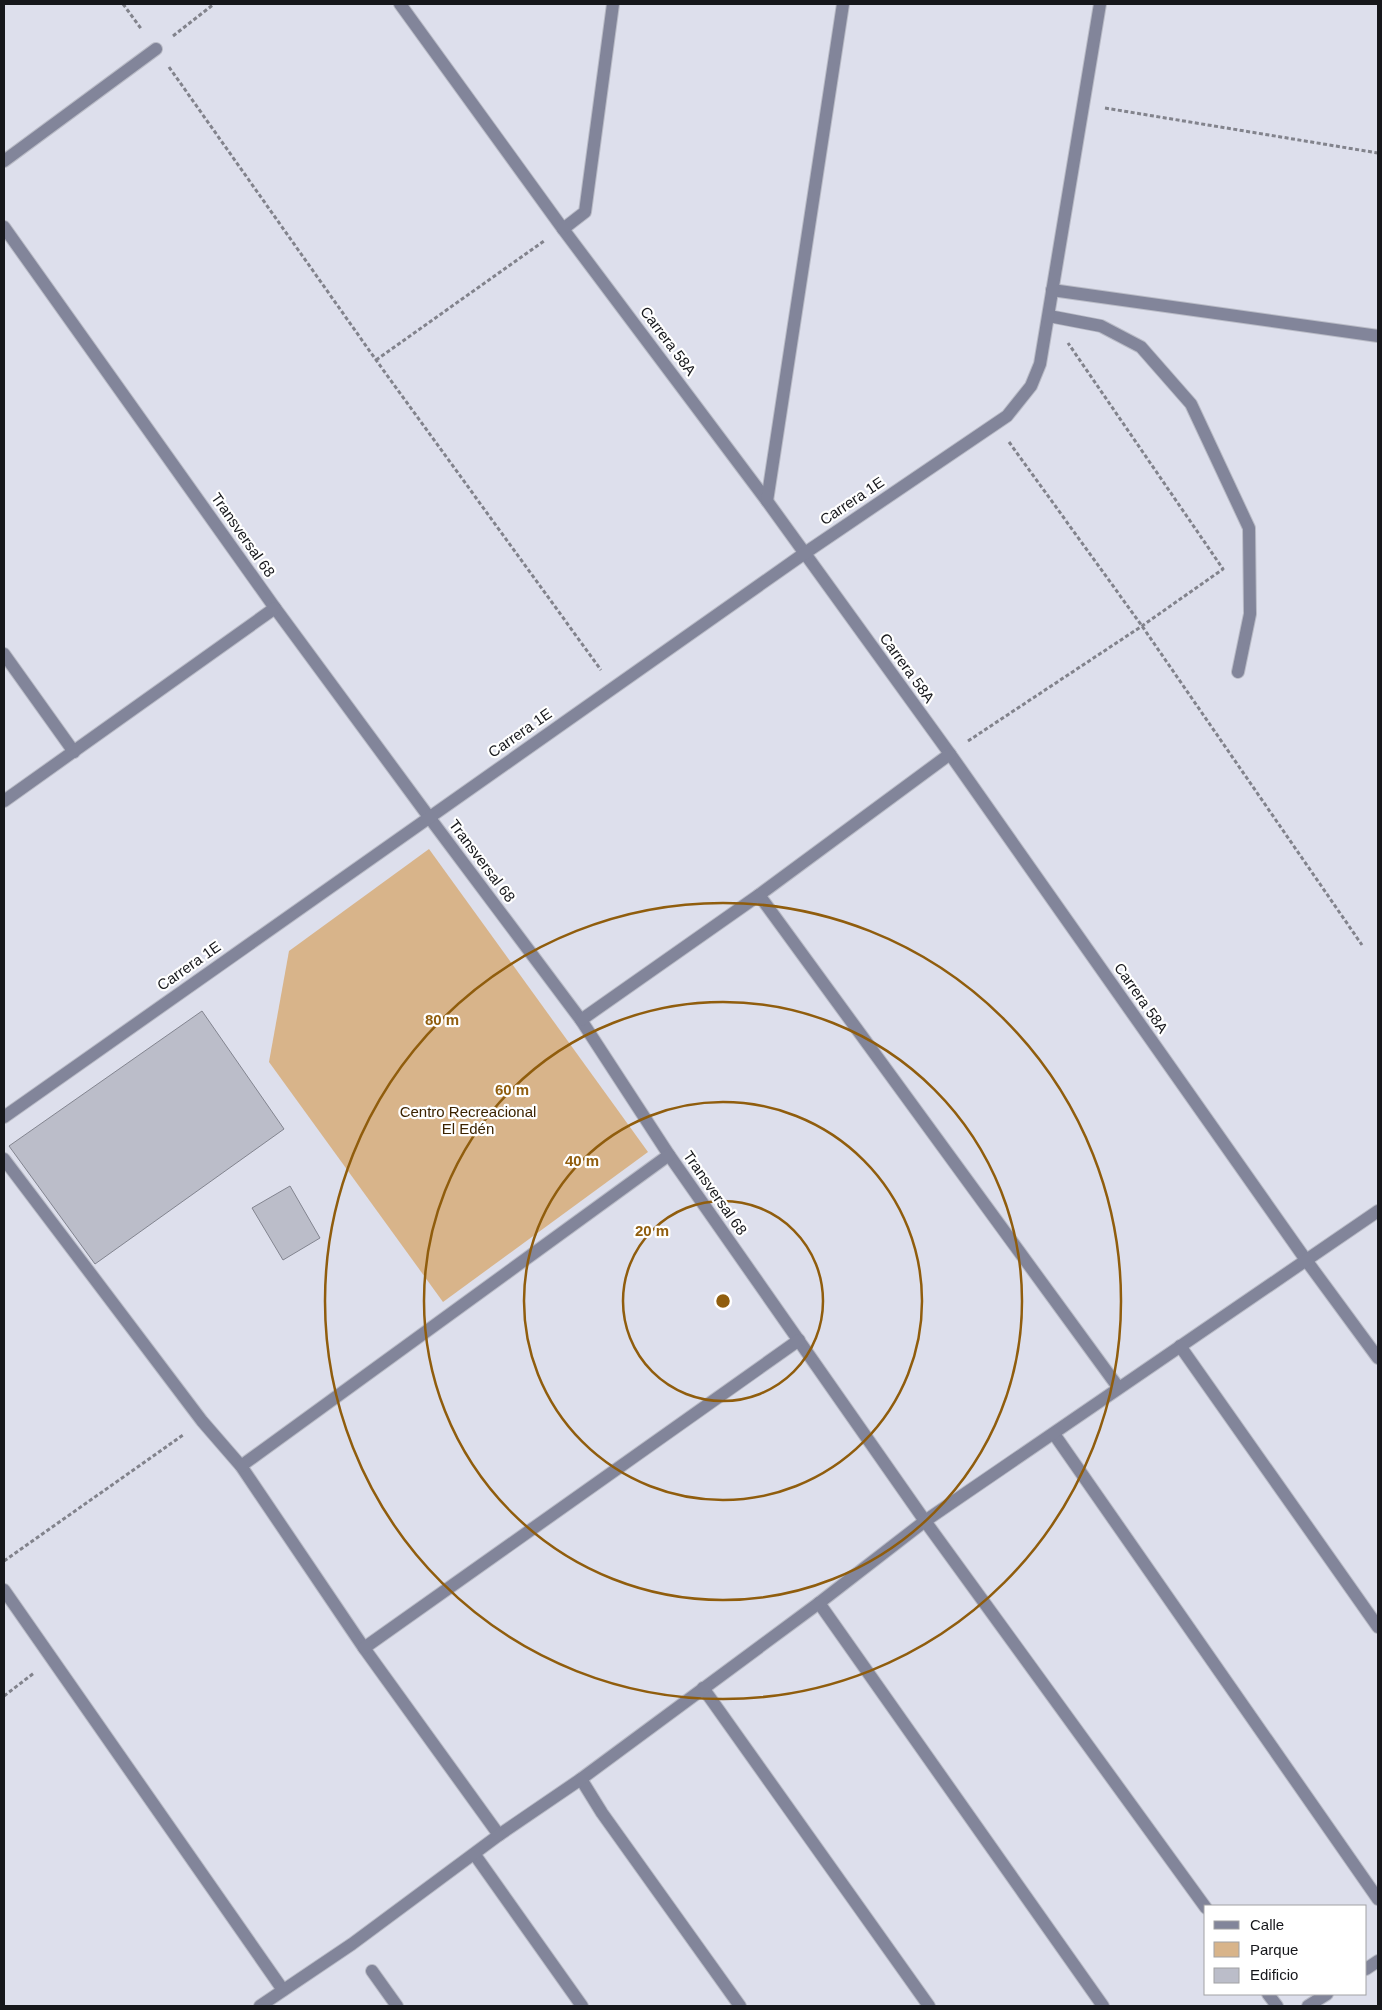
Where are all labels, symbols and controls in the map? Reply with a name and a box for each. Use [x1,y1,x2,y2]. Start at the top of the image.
street label: Carrera 58A [637,303,700,378]
street label: Carrera 1E [817,473,887,528]
street label: Transversal 68 [208,489,279,580]
street label: Carrera 58A [877,630,938,706]
street label: Carrera 1E [485,705,555,761]
street label: Transversal 68 [446,816,519,905]
street label: Carrera 1E [154,938,224,994]
street label: Carrera 58A [1111,959,1172,1036]
text: 80 m [425,1011,459,1028]
text: 60 m [495,1081,529,1098]
park label: Centro Recreacional El Edén [400,1103,536,1137]
street label: Transversal 68 [680,1147,751,1238]
text: 40 m [565,1152,599,1169]
text: 20 m [635,1222,669,1239]
centre of rings [714,1292,732,1310]
legend [1204,1905,1367,1995]
text: Calle [1250,1916,1284,1933]
text: Parque [1250,1941,1298,1958]
text: Edificio [1250,1966,1298,1983]

